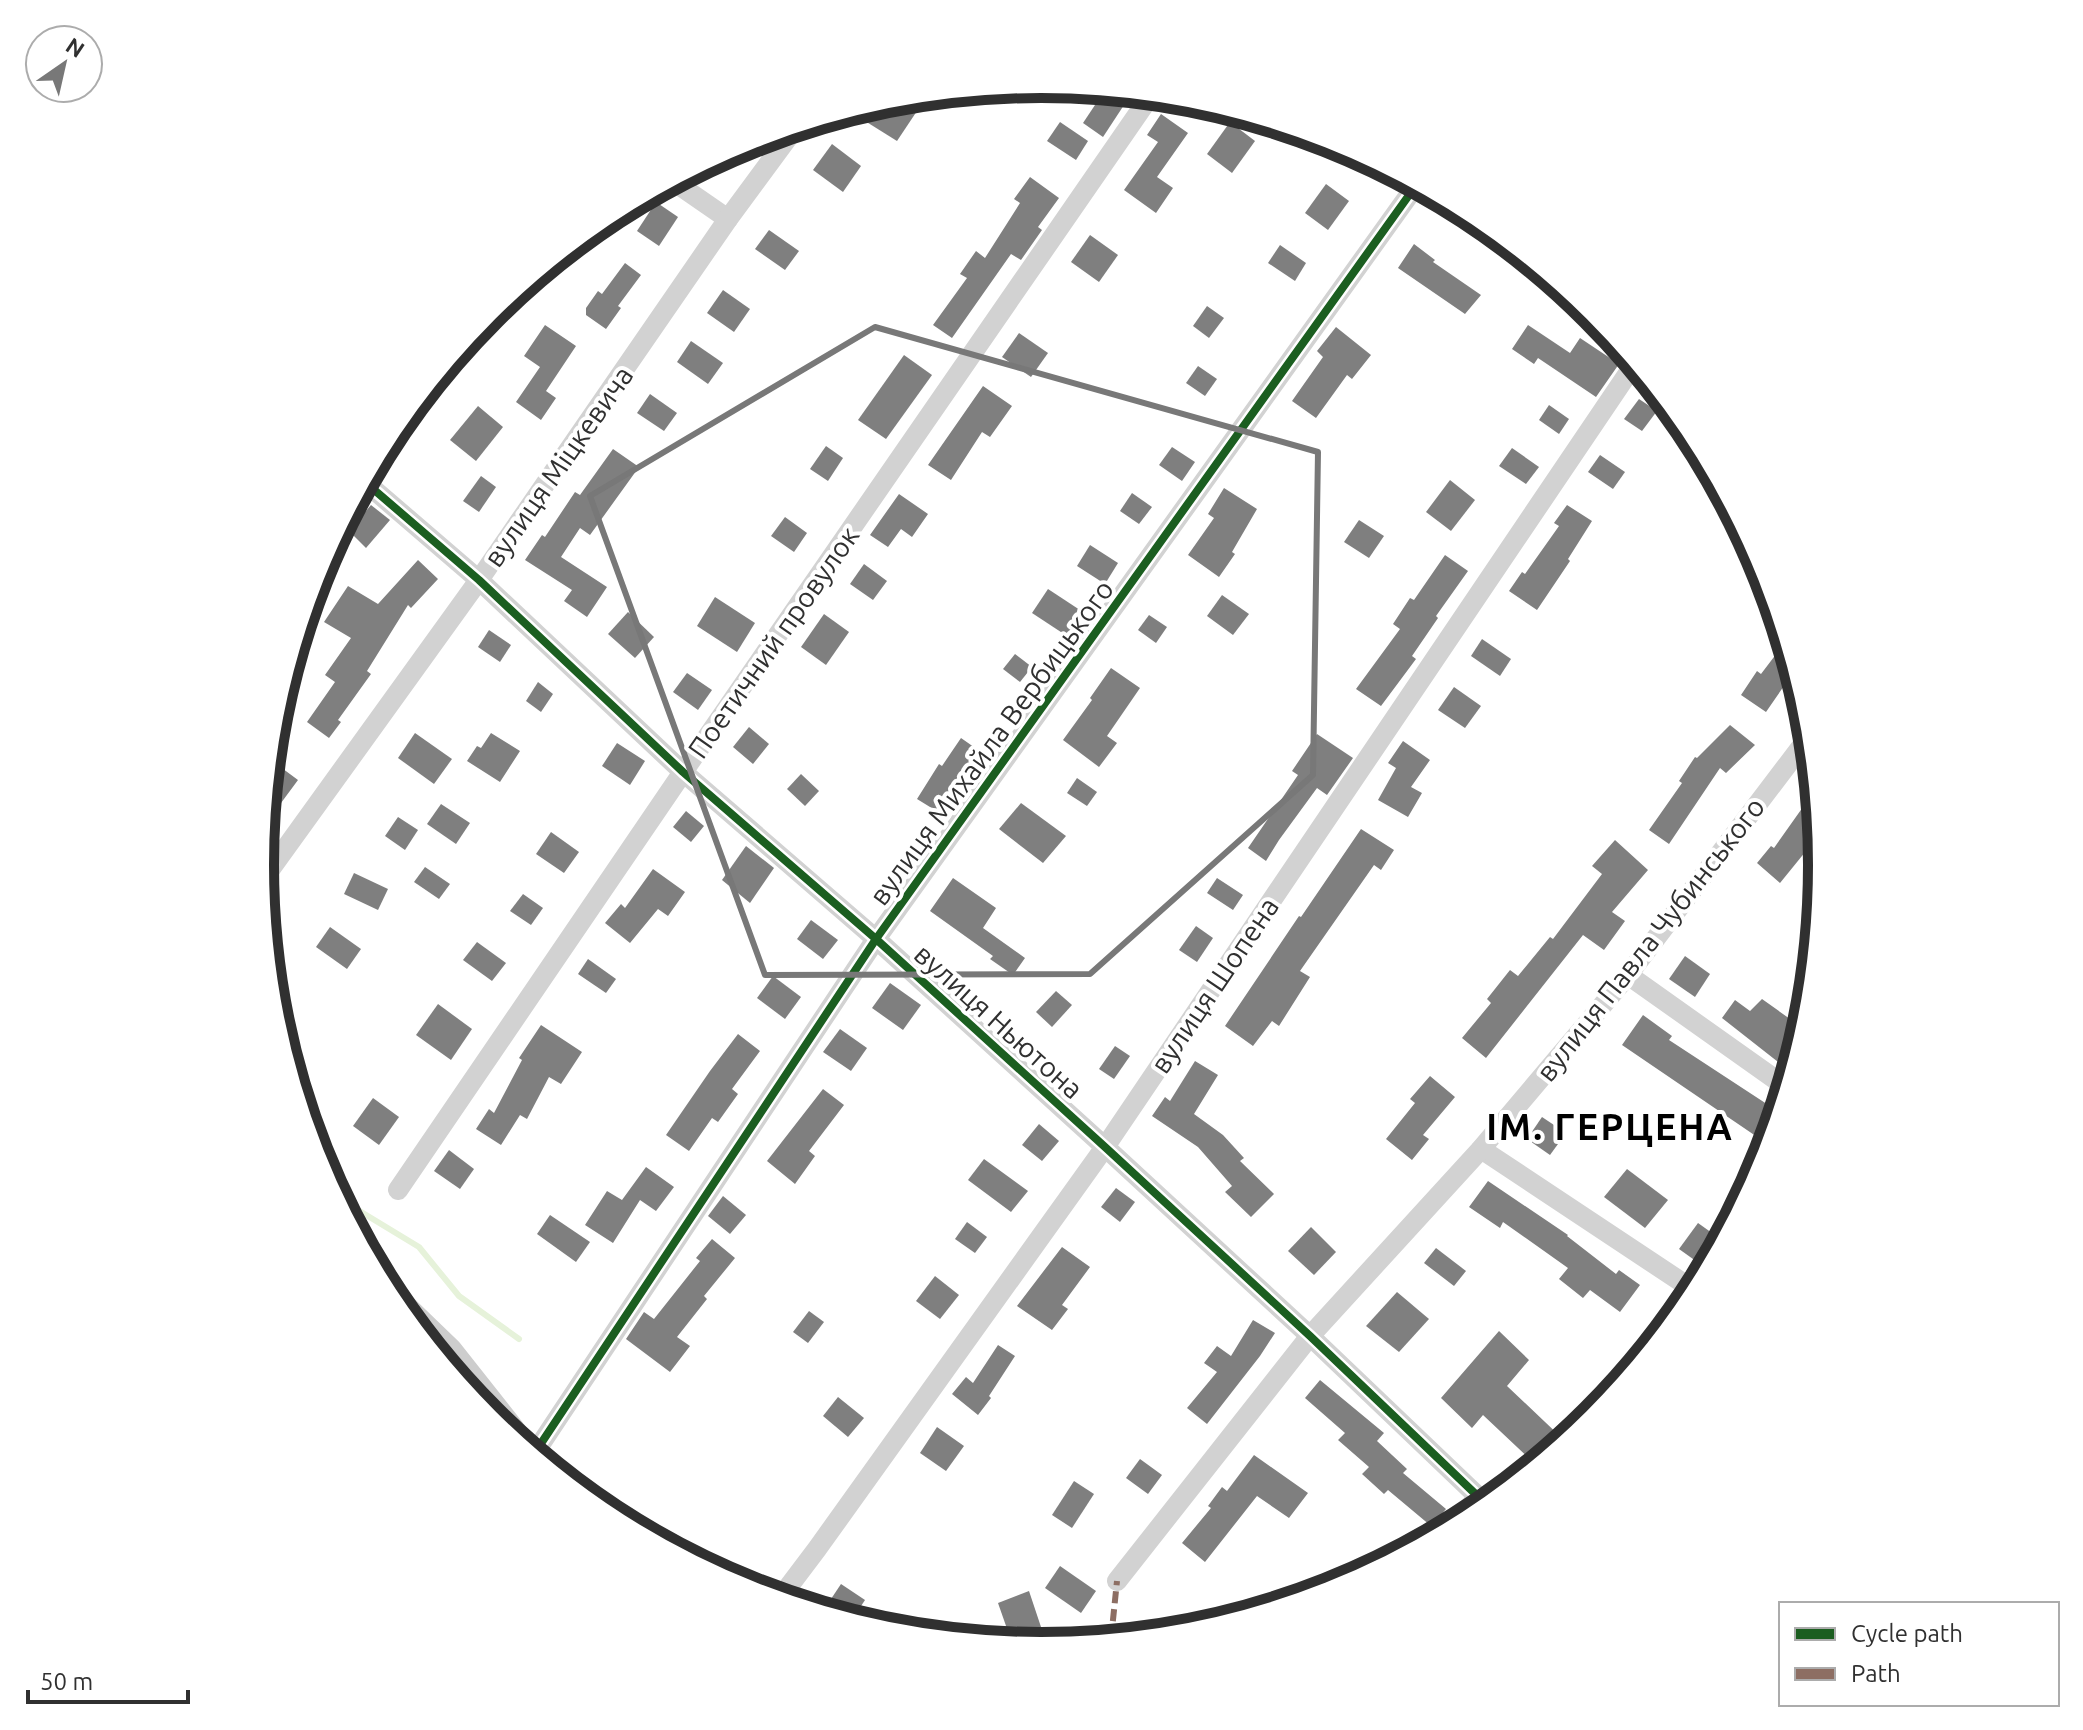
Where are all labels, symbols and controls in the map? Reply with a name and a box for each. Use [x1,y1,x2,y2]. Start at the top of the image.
north arrow [24,24,104,104]
text: N [62,32,89,62]
street label: вулиця Міцкевича [477,360,639,572]
street label: Поетичний провулок [681,520,865,764]
street label: вулиця Михайла Вербицького [863,574,1119,910]
street label: вулиця Павла Чубинського [1530,791,1770,1087]
street label: вулиця Шопена [1144,891,1284,1079]
street label: вулиця Ньютона [909,938,1089,1104]
district label: ІМ. ГЕРЦЕНА [1486,1106,1734,1147]
legend [1779,1602,2059,1706]
text: Cycle path [1851,1620,1963,1647]
scale bar [28,1654,188,1704]
text: Path [1851,1660,1901,1687]
text: 50 m [40,1668,93,1695]

